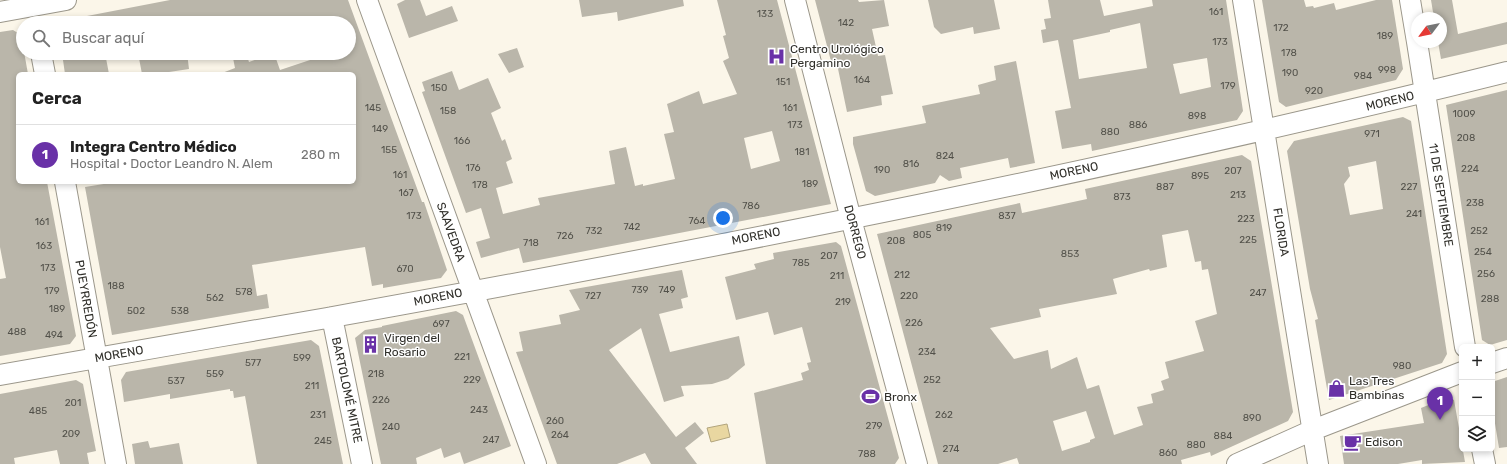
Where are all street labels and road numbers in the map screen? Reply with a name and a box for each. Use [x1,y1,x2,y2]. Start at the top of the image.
street label: MORENO [1364,88,1416,114]
street label: 11 DE SEPTIEMBRE [1426,142,1456,248]
street label: MORENO [1048,159,1100,183]
street label: SAAVEDRA [434,200,468,264]
street label: DORREGO [841,203,869,261]
street label: FLORIDA [1270,207,1292,257]
street label: MORENO [730,224,782,248]
street label: PUEYRREDÓN [72,259,100,339]
street label: MORENO [412,285,464,309]
street label: BARTOLOMÉ MITRE [329,336,365,444]
street label: MORENO [94,343,144,365]

